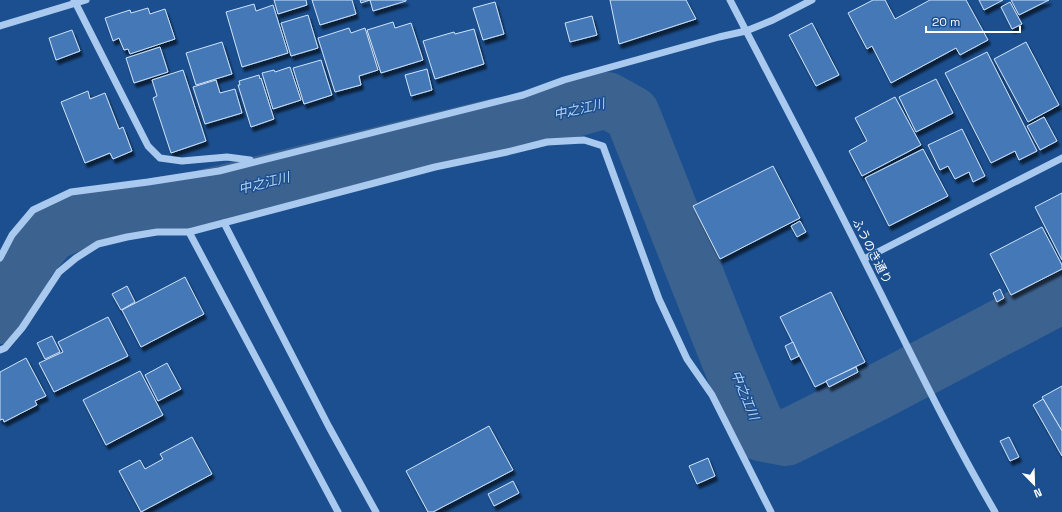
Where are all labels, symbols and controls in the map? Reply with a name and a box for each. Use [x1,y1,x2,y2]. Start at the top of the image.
scale bar [926,8,1020,34]
text: 20 m [932,14,960,30]
water label: 中之江川 [552,94,608,123]
water label: 中之江川 [237,168,293,198]
street label: ふうのき通り [849,215,895,287]
water label: 中之江川 [727,368,763,424]
north arrow [1014,464,1054,504]
text: N [1032,485,1044,501]

